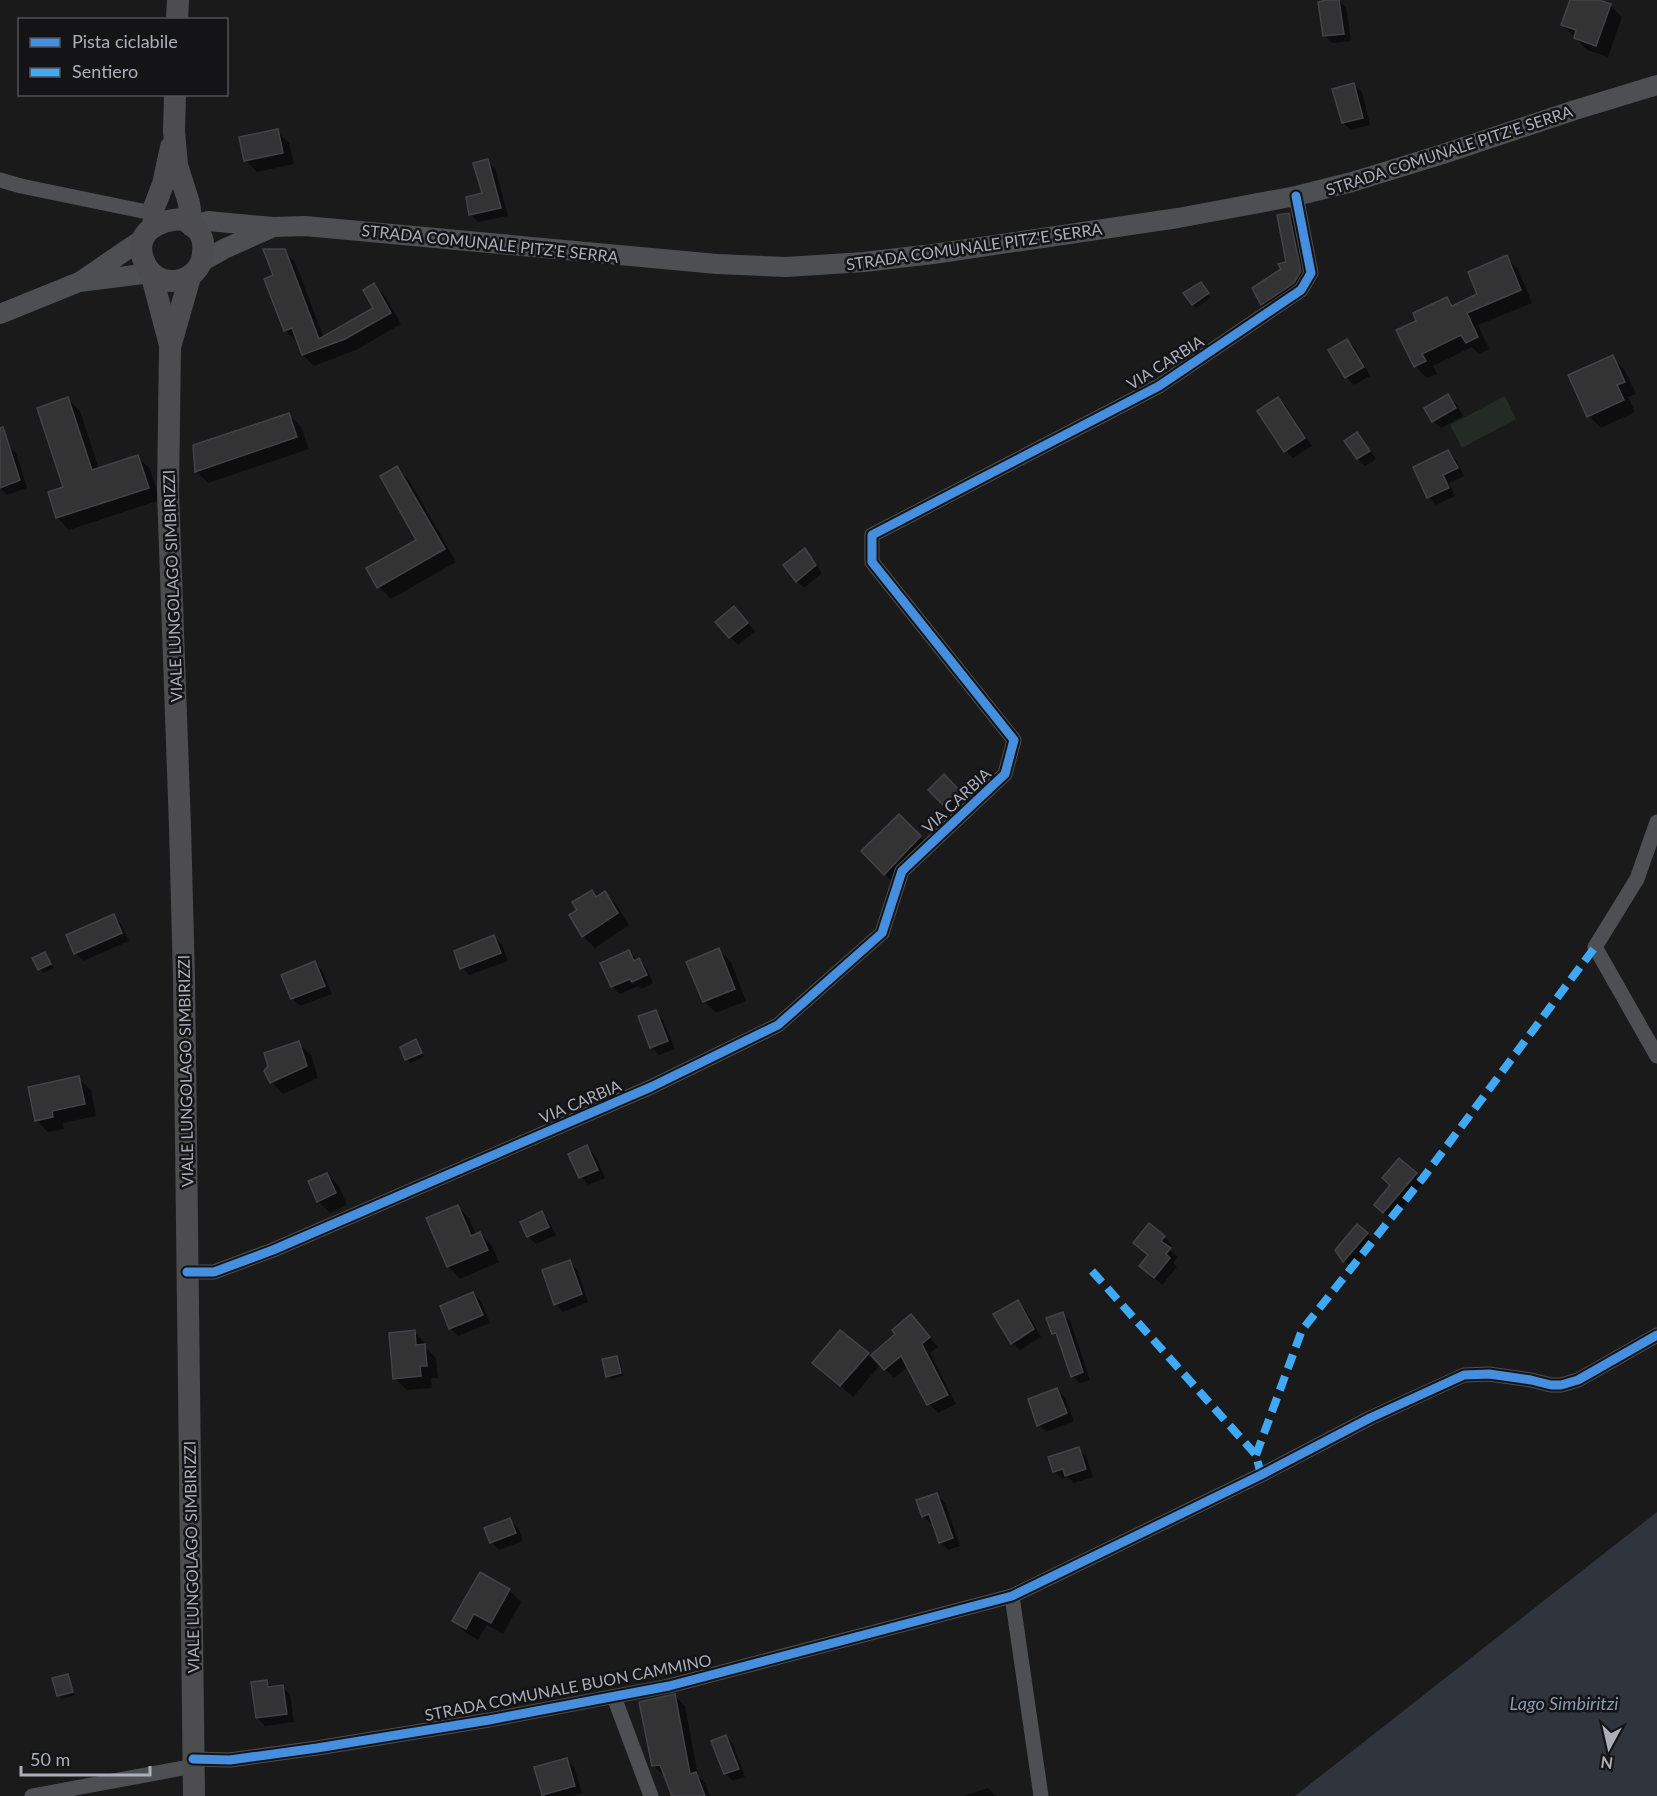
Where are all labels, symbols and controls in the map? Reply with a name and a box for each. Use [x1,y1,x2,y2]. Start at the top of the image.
legend [18,18,228,96]
text: Pista ciclabile [72,30,178,52]
text: Sentiero [72,60,138,82]
street label: STRADA COMUNALE PITZ'E SERRA [1323,101,1575,199]
street label: STRADA COMUNALE PITZ'E SERRA [845,219,1103,273]
street label: STRADA COMUNALE PITZ'E SERRA [361,220,620,266]
street label: VIA CARBIA [1123,331,1207,393]
street label: VIALE LUNGOLAGO SIMBIRIZZI [158,470,186,702]
street label: VIA CARBIA [918,763,994,837]
street label: VIALE LUNGOLAGO SIMBIRIZZI [173,955,197,1187]
street label: VIA CARBIA [536,1075,624,1127]
street label: VIALE LUNGOLAGO SIMBIRIZZI [179,1441,203,1673]
street label: STRADA COMUNALE BUON CAMMINO [423,1650,713,1724]
water label: Lago Simbiritzi [1510,1692,1618,1714]
north arrow [1579,1718,1639,1778]
scale bar [21,1739,150,1777]
text: 50 m [30,1748,70,1770]
text: N [1599,1753,1614,1774]

